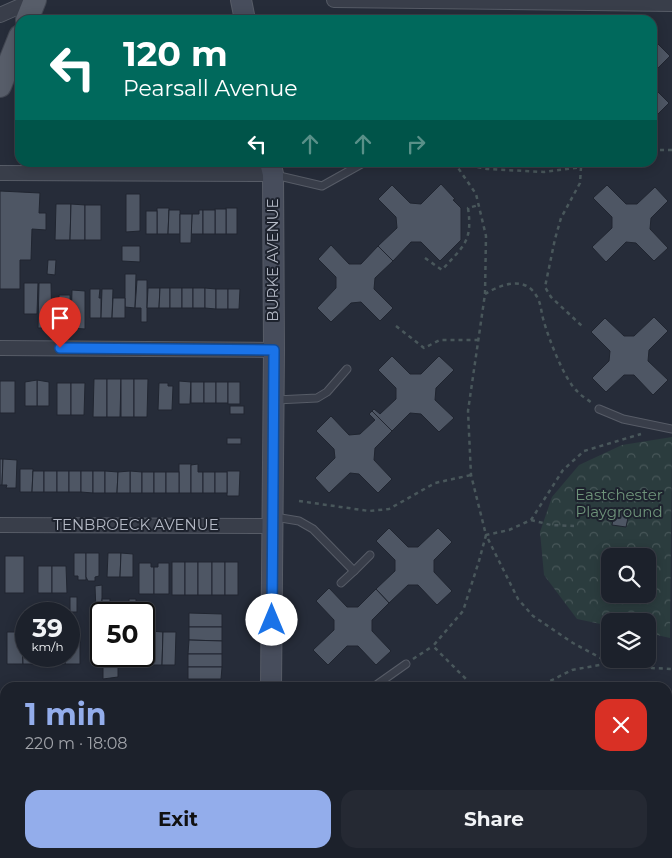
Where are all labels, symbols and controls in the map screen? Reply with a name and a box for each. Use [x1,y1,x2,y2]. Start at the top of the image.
text: 120 m [123,32,228,75]
icon: left [40,35,105,100]
text: Pearsall Avenue [123,75,298,102]
icon: left [243,130,271,158]
icon: ahead [296,130,324,158]
icon: ahead [349,130,377,158]
icon: right [402,130,430,158]
street label: BURKE AVENUE [263,198,282,322]
pin [39,297,81,348]
icon: arrive [46,304,74,332]
park label: Eastchester Playground [575,485,663,521]
street label: TENBROECK AVENUE [53,515,219,534]
map controls [601,548,656,668]
button: search [601,548,656,603]
position arrow [245,593,297,645]
speed limit sign: 50 [90,602,155,667]
text: 39 [32,613,63,643]
button: layers [601,613,656,668]
text: km/h [31,639,64,654]
text: 1 min [25,696,106,733]
button: close [595,699,647,751]
text: 220 m · 18:08 [25,734,128,753]
button: Exit [25,790,331,848]
button: Share [341,790,647,848]

